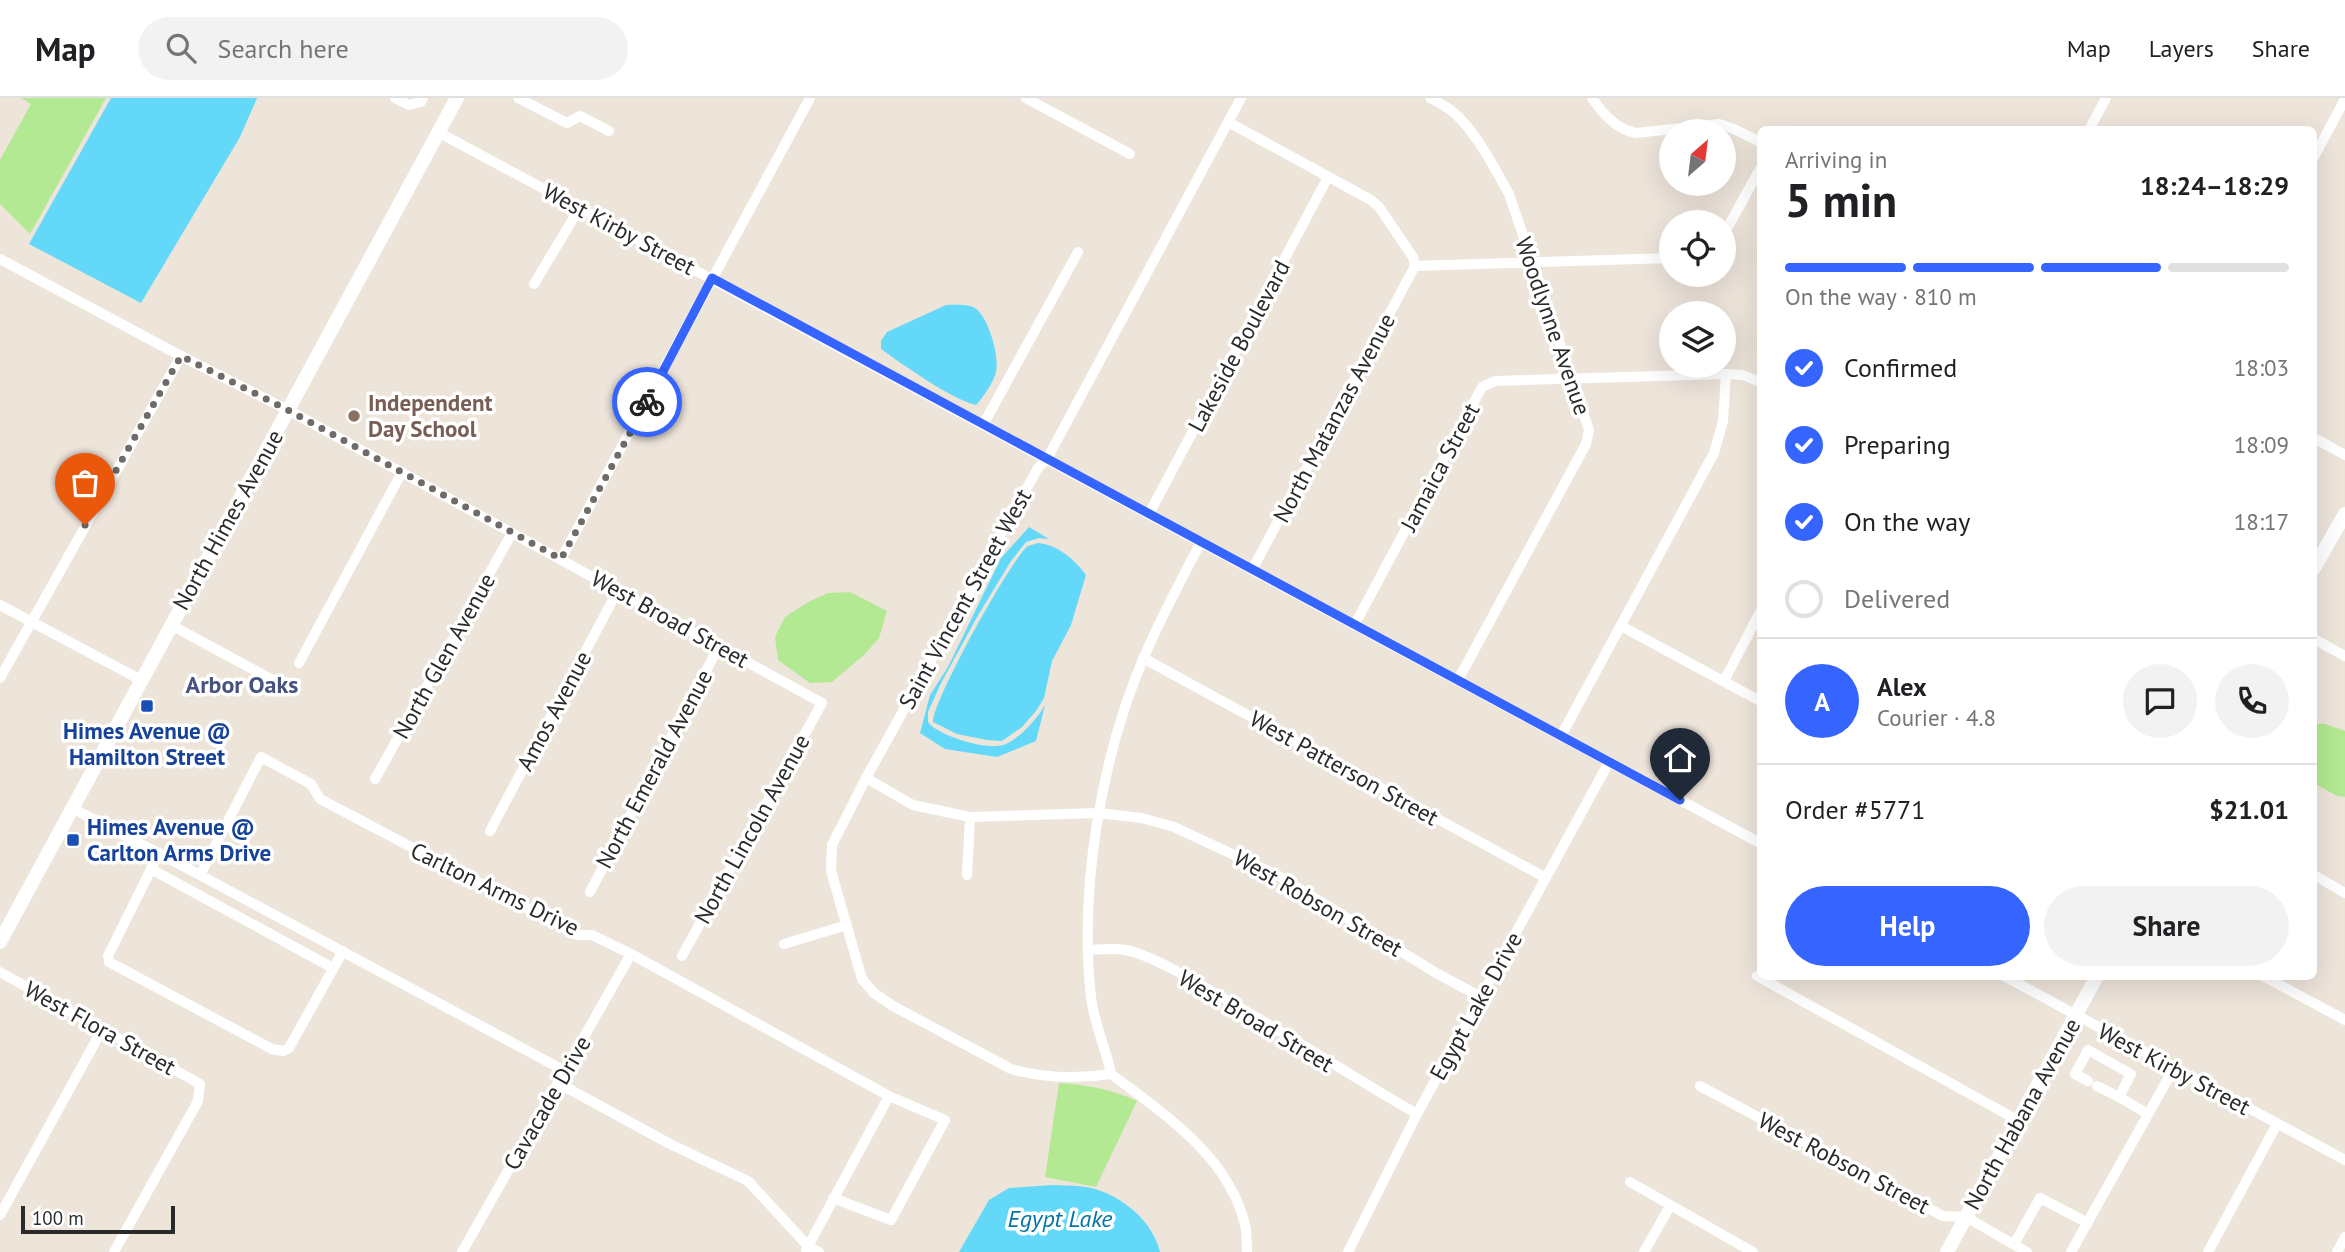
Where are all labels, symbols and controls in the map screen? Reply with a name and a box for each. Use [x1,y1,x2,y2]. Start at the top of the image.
search box [138,17,628,80]
text: Map [35,27,96,70]
icon: search [162,29,200,67]
text: Search here [218,32,349,65]
text: Map [2067,33,2111,64]
text: Layers [2149,33,2214,64]
text: Share [2252,33,2310,64]
north arrow [1659,119,1736,196]
map controls [1659,119,1736,378]
text: Arriving in [1785,145,1887,174]
text: 18:24–18:29 [2140,169,2289,202]
text: 5 min [1785,170,1897,230]
street label: West Kirby Street [538,176,701,281]
button: locate [1659,210,1736,287]
street label: Woodlynne Avenue [1509,233,1598,419]
street label: Lakeside Boulevard [1181,255,1296,436]
text: On the way · 810 m [1785,282,1977,311]
button: layers [1659,301,1736,378]
street label: North Matanzas Avenue [1266,308,1401,527]
icon: check [1785,349,1823,387]
text: Confirmed [1844,351,1957,384]
text: 18:03 [2234,353,2289,382]
courier [612,367,682,437]
icon: bike [628,383,666,421]
place label: Independent Day School [368,388,492,443]
street label: Jamaica Street [1393,398,1486,537]
marker: Independent Day School [346,408,362,424]
street label: North Himes Avenue [166,425,289,615]
icon: check [1785,426,1823,464]
text: Preparing [1844,428,1951,461]
text: 18:09 [2234,430,2289,459]
pin [55,453,115,525]
icon: bag [66,464,104,502]
street label: Saint Vincent Street West [892,483,1037,714]
icon: check [1785,503,1823,541]
text: On the way [1844,505,1970,538]
text: 18:17 [2234,507,2289,536]
street label: West Broad Street [586,563,754,674]
street label: North Glen Avenue [386,568,501,744]
text: Delivered [1844,582,1950,615]
street label: Amos Avenue [510,646,597,776]
street label: North Emerald Avenue [589,664,718,873]
button: chat [2123,664,2197,738]
button: phone [2215,664,2289,738]
district label: Arbor Oaks [186,669,298,700]
text: Alex [1877,670,1927,703]
text: A [1814,685,1830,718]
marker: Himes Avenue @ Hamilton Street [139,698,155,714]
text: Courier · 4.8 [1877,703,1996,732]
street label: West Patterson Street [1245,704,1444,832]
place label: Himes Avenue @ Hamilton Street [63,716,231,771]
pin [1650,728,1710,800]
street label: North Lincoln Avenue [687,729,816,929]
icon: home [1661,739,1699,777]
text: Order #5771 [1785,793,1925,826]
text: $21.01 [2209,793,2289,826]
place label: Himes Avenue @ Carlton Arms Drive [87,812,271,867]
marker: Himes Avenue @ Carlton Arms Drive [65,832,81,848]
street label: Carlton Arms Drive [406,835,584,942]
street label: West Robson Street [1229,842,1408,963]
button: Help [1785,886,2030,966]
button: Share [2044,886,2289,966]
street label: Egypt Lake Drive [1423,927,1528,1085]
street label: West Broad Street [1174,963,1339,1078]
street label: West Flora Street [20,974,181,1081]
street label: North Habana Avenue [1957,1013,2086,1215]
street label: West Kirby Street [2093,1016,2256,1121]
street label: Cavacade Drive [496,1030,597,1175]
street label: West Robson Street [1753,1105,1935,1220]
scale bar [21,1203,175,1235]
water label: Egypt Lake [1008,1203,1112,1234]
text: 100 m [32,1206,84,1230]

